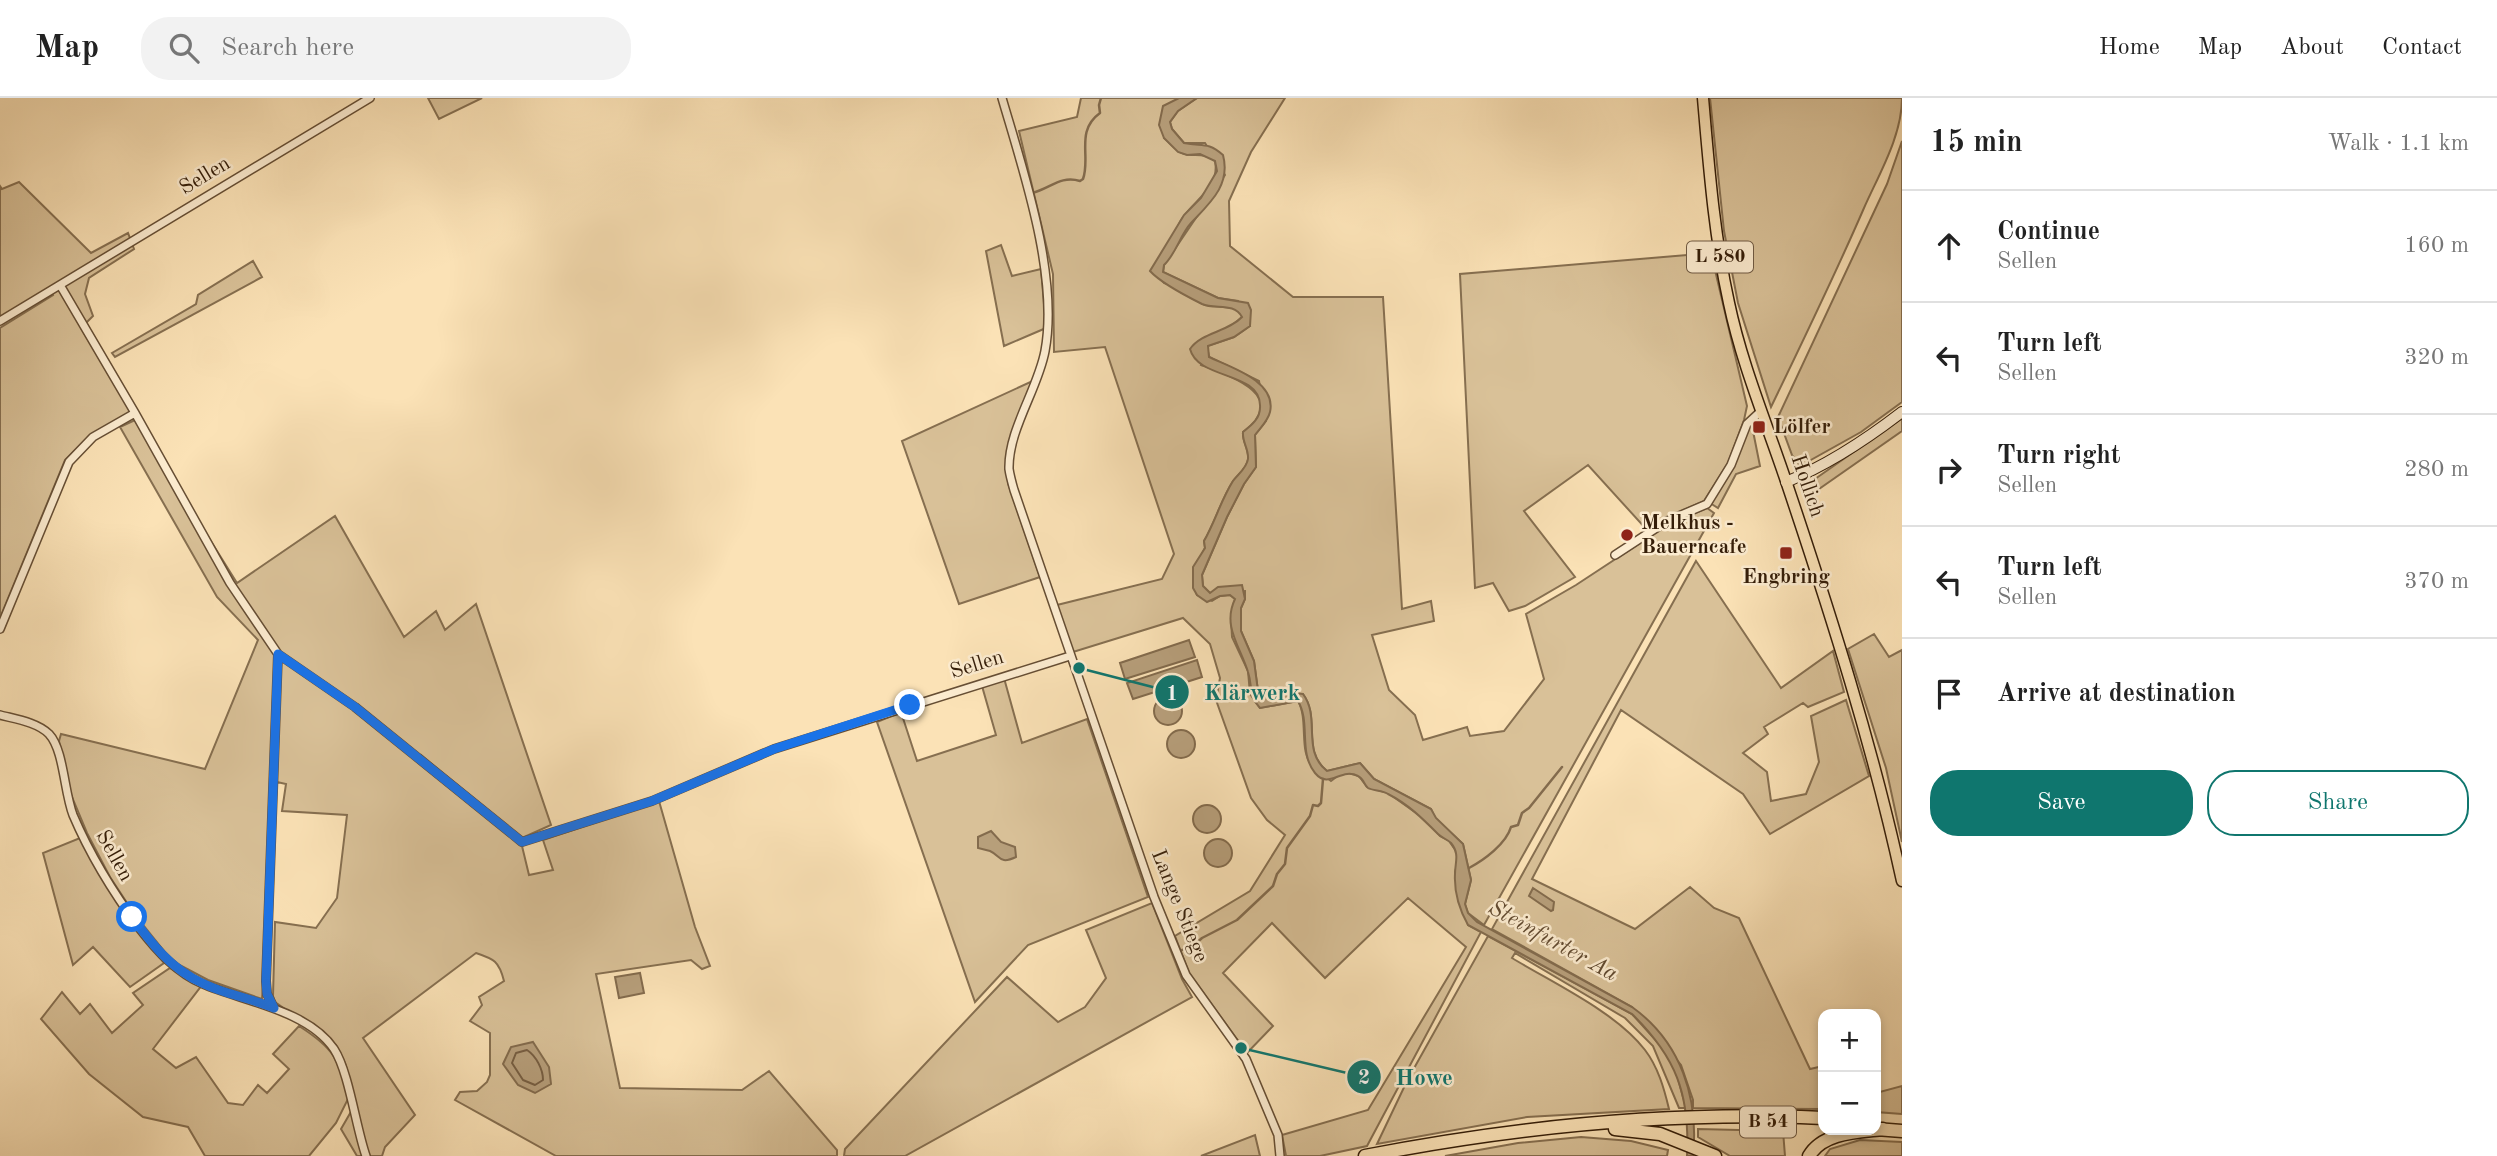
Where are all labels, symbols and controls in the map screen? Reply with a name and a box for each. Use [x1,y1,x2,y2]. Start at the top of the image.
search box [141,17,631,80]
icon: search [165,29,203,67]
text: Map [35,32,99,65]
text: Search here [221,35,354,61]
text: Home [2099,36,2160,60]
text: Map [2198,36,2242,60]
text: About [2280,36,2344,60]
text: Contact [2382,36,2462,60]
text: 15 min [1930,128,2023,158]
text: Walk · 1.1 km [2328,132,2469,155]
street label: Sellen [176,153,234,199]
text: Continue [1997,219,2100,245]
icon: ahead [1930,227,1968,265]
text: 160 m [2404,234,2469,257]
road number: L 580 [1687,242,1753,272]
text: Sellen [1997,250,2057,273]
text: Turn left [1997,331,2102,357]
icon: left [1930,339,1968,377]
text: 320 m [2404,346,2469,369]
text: Sellen [1997,362,2057,385]
place label: Lölfer [1773,417,1831,438]
marker: Lölfer [1751,419,1767,435]
text: Turn right [1997,443,2120,469]
icon: right [1930,451,1968,489]
street label: Hollich [1787,452,1827,520]
text: 280 m [2404,458,2469,481]
text: Sellen [1997,474,2057,497]
place label: Melkhus - Bauerncafe [1641,513,1747,558]
marker: Melkhus - Bauerncafe [1619,527,1635,543]
marker: Engbring [1778,545,1794,561]
text: Turn left [1997,555,2102,581]
icon: left [1930,563,1968,601]
place label: Engbring [1742,567,1830,588]
text: 370 m [2404,570,2469,593]
text: Sellen [1997,586,2057,609]
street label: Sellen [948,647,1006,683]
callout: Klärwerk [1154,670,1314,714]
icon: arrive [1930,675,1968,713]
text: Arrive at destination [1997,681,2236,707]
text: Klärwerk [1204,682,1300,705]
text: 1 [1166,684,1178,705]
route end [894,689,925,720]
button: Save [1930,770,2193,836]
button: Share [2207,770,2469,836]
street label: Sellen [91,827,137,885]
street label: Lange Stiege [1147,847,1211,965]
water label: Steinfurter Aa [1484,896,1621,987]
route start [116,901,147,932]
map controls [1818,1009,1881,1135]
button: + [1818,1009,1881,1072]
callout: Howe [1347,1055,1467,1099]
text: Howe [1395,1067,1453,1090]
text: 2 [1358,1068,1370,1089]
button: − [1818,1072,1881,1135]
road number: B 54 [1740,1106,1796,1138]

